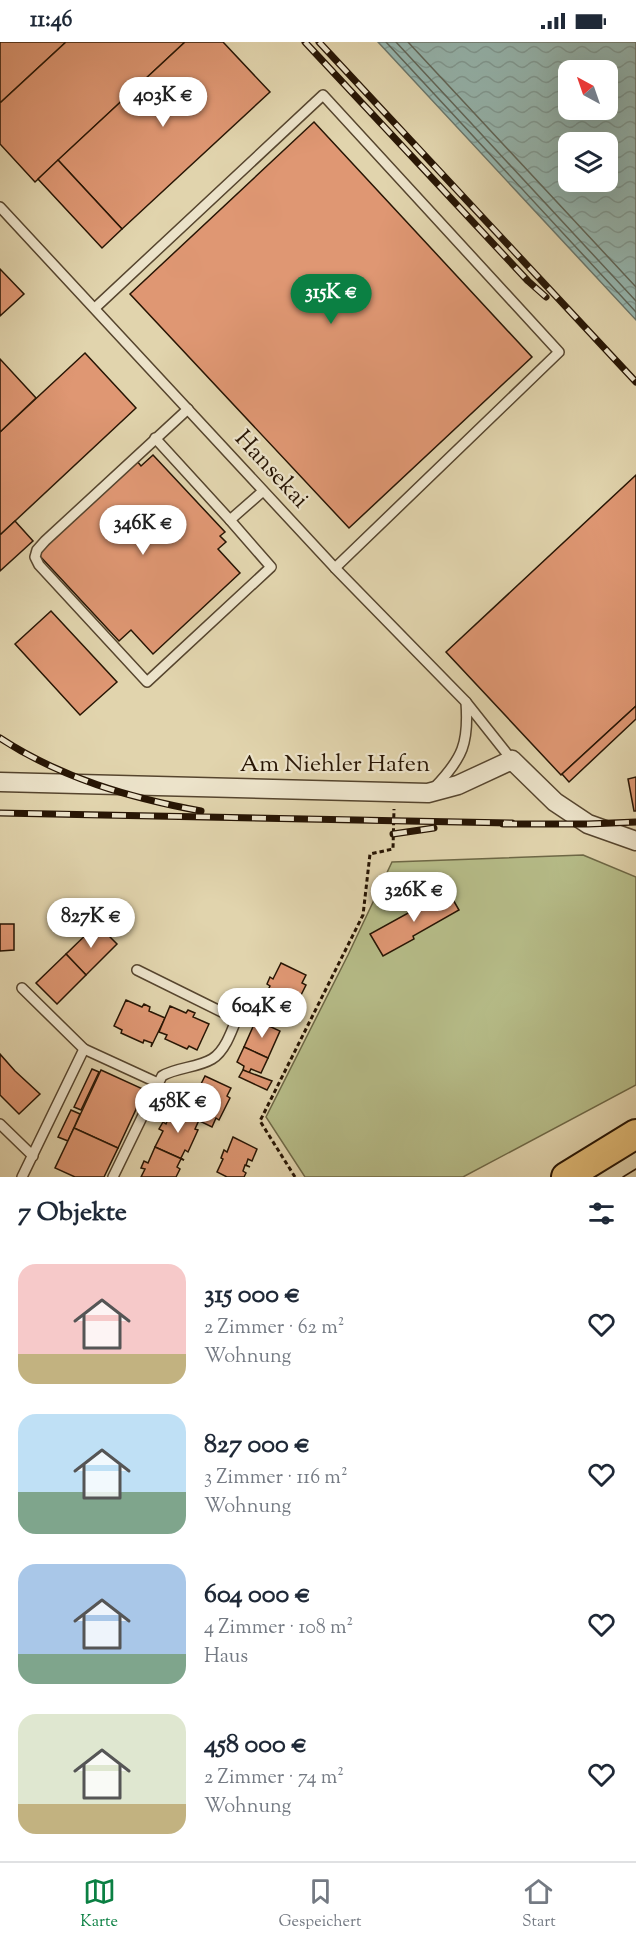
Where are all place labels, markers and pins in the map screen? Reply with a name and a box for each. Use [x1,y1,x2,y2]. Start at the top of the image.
pin: 403K € [114,77,212,128]
pin: 315K € [282,274,380,325]
pin: 346K € [94,505,192,556]
pin: 326K € [365,872,463,923]
pin: 827K € [42,898,140,949]
pin: 604K € [213,988,311,1039]
pin: 458K € [129,1083,227,1134]

